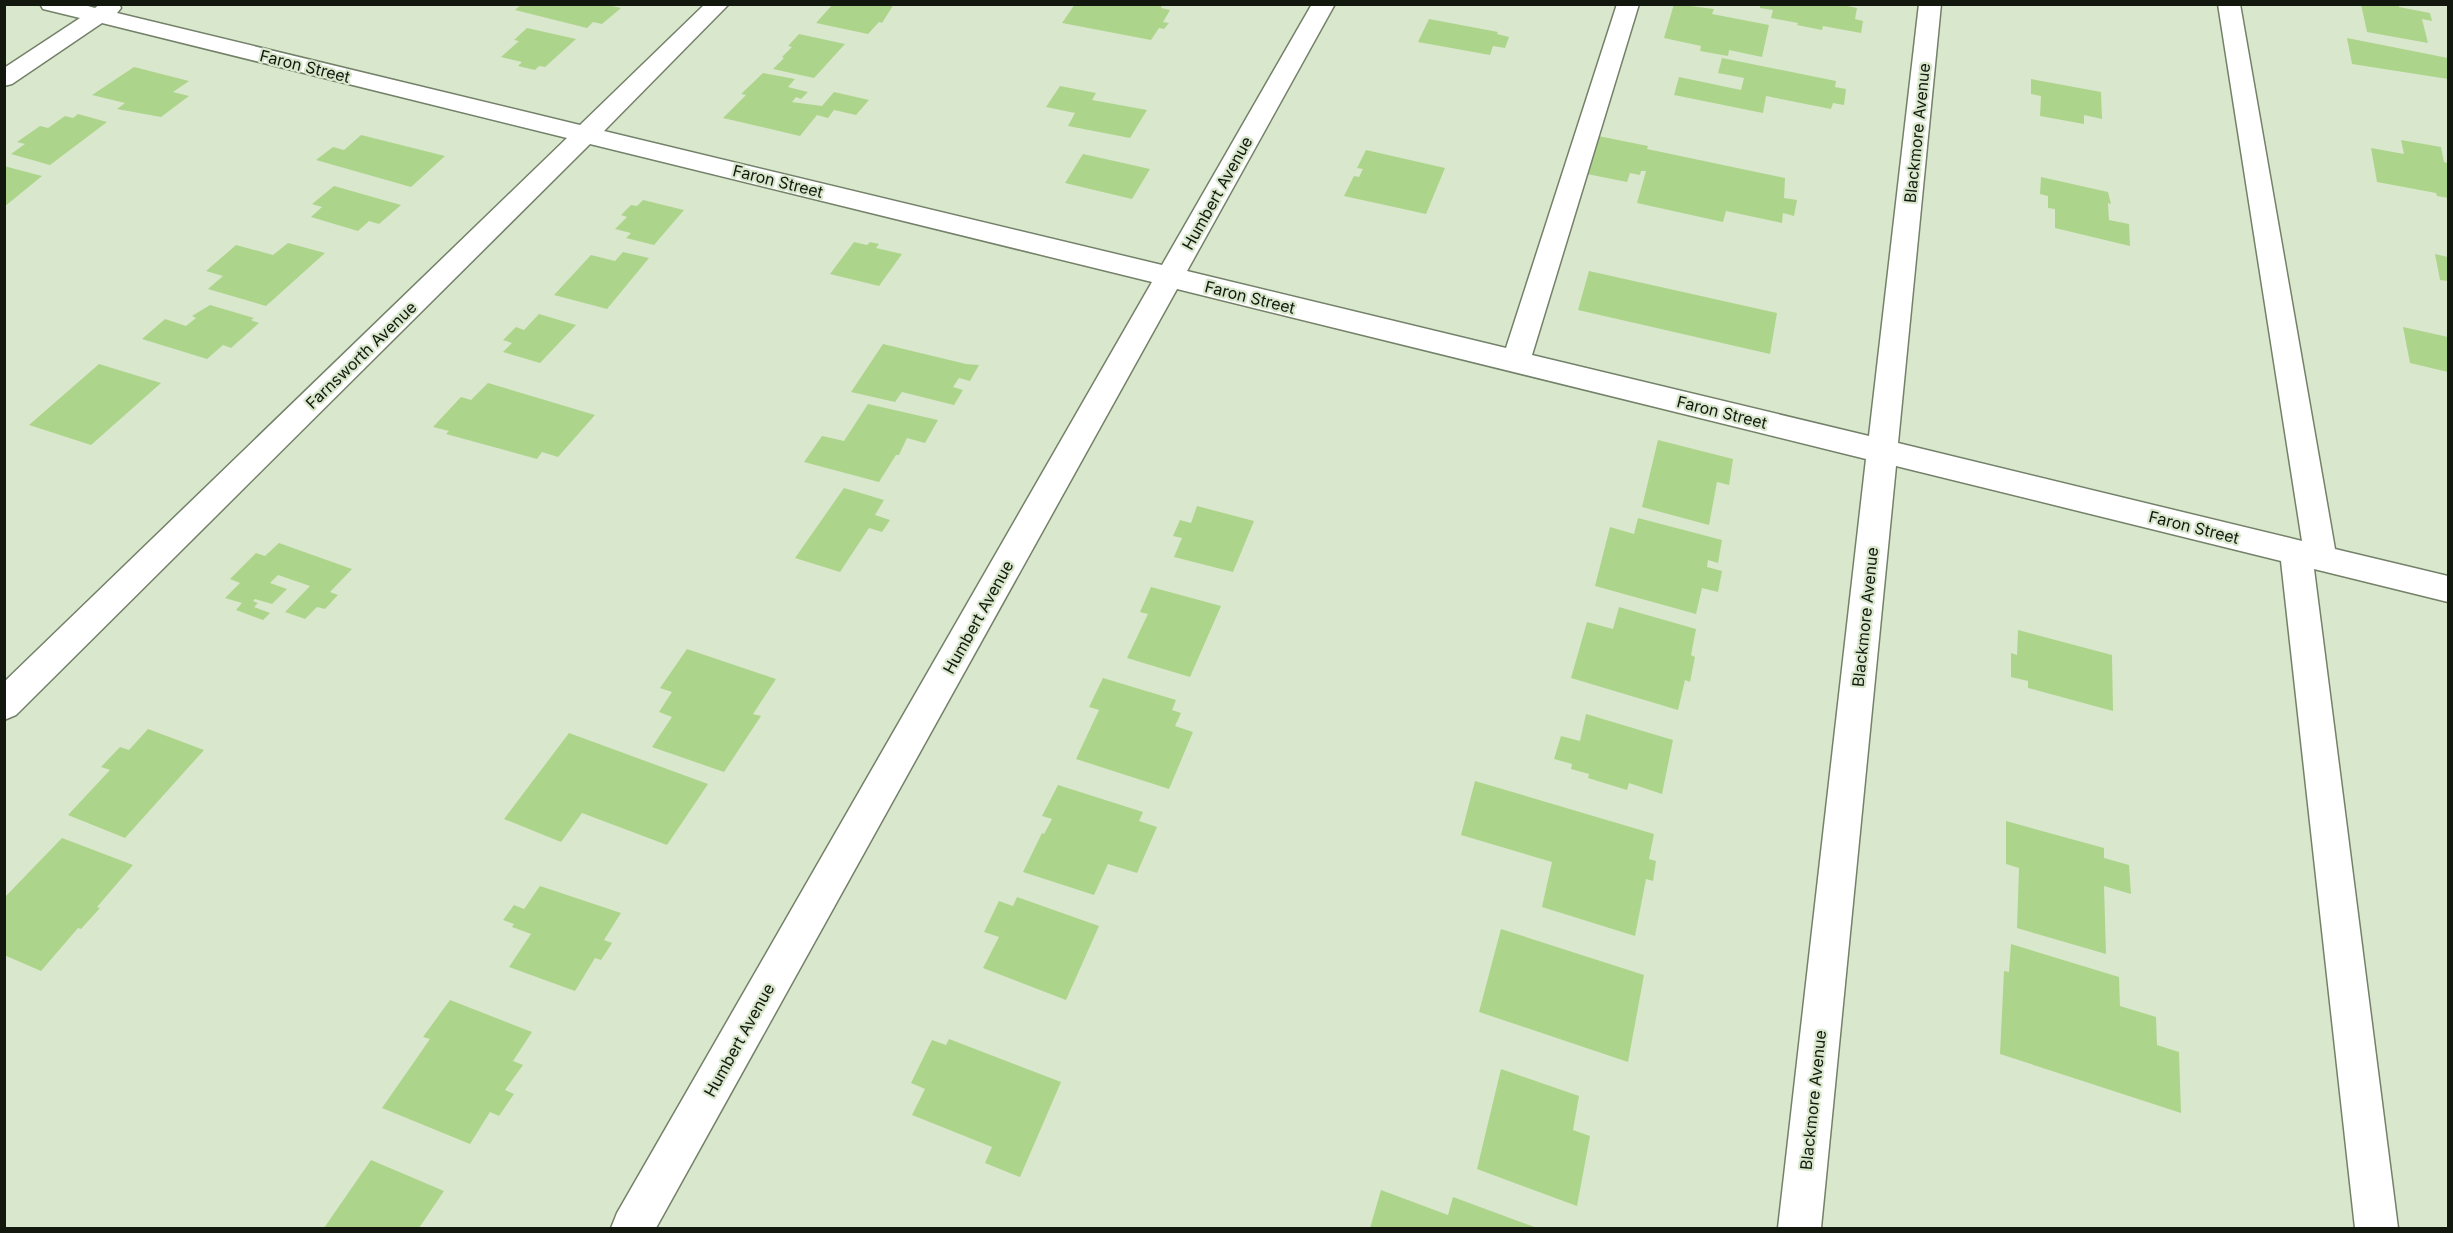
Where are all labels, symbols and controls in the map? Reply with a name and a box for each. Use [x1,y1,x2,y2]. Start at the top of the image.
street label: Faron Street [258,45,352,87]
street label: Blackmore Avenue [1900,62,1934,204]
street label: Humbert Avenue [1178,133,1256,253]
street label: Faron Street [731,160,825,202]
street label: Faron Street [1203,276,1297,318]
street label: Farnsworth Avenue [301,297,421,413]
street label: Faron Street [1675,391,1769,433]
street label: Faron Street [2147,506,2241,548]
street label: Blackmore Avenue [1848,546,1882,688]
street label: Humbert Avenue [939,557,1017,677]
street label: Humbert Avenue [700,980,778,1100]
street label: Blackmore Avenue [1796,1029,1830,1171]

